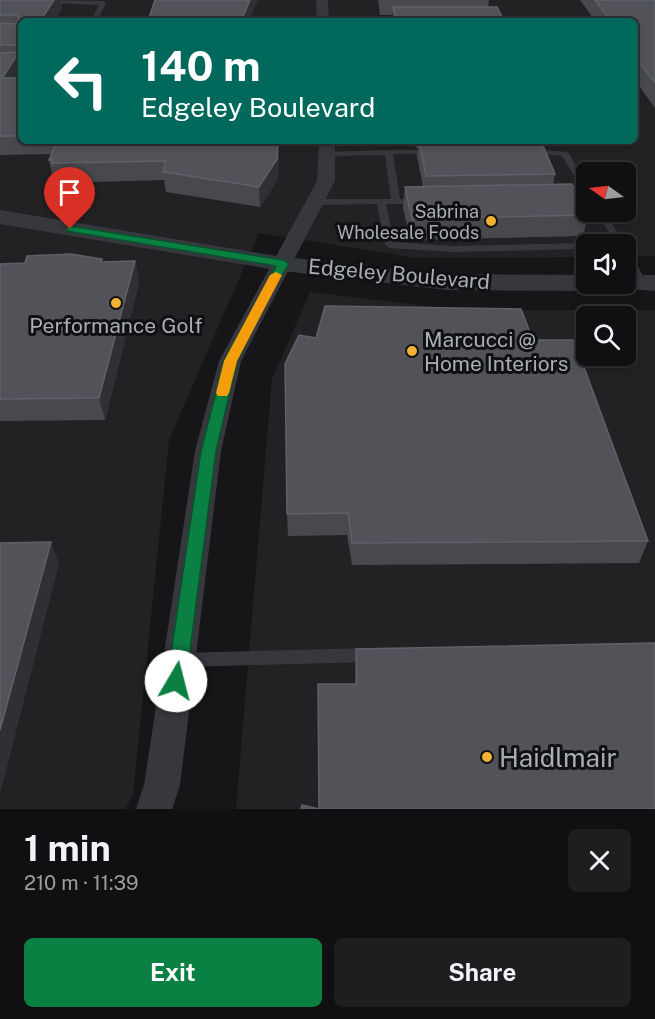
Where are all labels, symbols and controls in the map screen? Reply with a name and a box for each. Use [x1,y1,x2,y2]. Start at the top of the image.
text: 140 m [141,41,261,90]
icon: left [42,42,120,120]
text: Edgeley Boulevard [141,91,375,123]
north arrow [576,162,636,222]
map controls [576,162,636,366]
pin [44,167,95,229]
icon: arrive [53,176,86,209]
place label: Sabrina Wholesale Foods [337,201,479,243]
marker: Sabrina Wholesale Foods [484,214,498,228]
button: sound [576,234,636,294]
street label: Edgeley Boulevard [307,254,491,294]
marker: Performance Golf [109,296,123,310]
button: search [576,306,636,366]
place label: Performance Golf [29,313,203,338]
place label: Marcucci @ Home Interiors [424,327,568,376]
marker: Marcucci @ Home Interiors [405,344,419,358]
position arrow [144,649,208,713]
place label: Haidlmair [499,742,617,773]
marker: Haidlmair [480,750,494,764]
text: 1 min [24,827,111,869]
button: close [568,829,631,892]
text: 210 m · 11:39 [24,871,138,895]
button: Exit [24,938,322,1007]
button: Share [334,938,631,1007]

